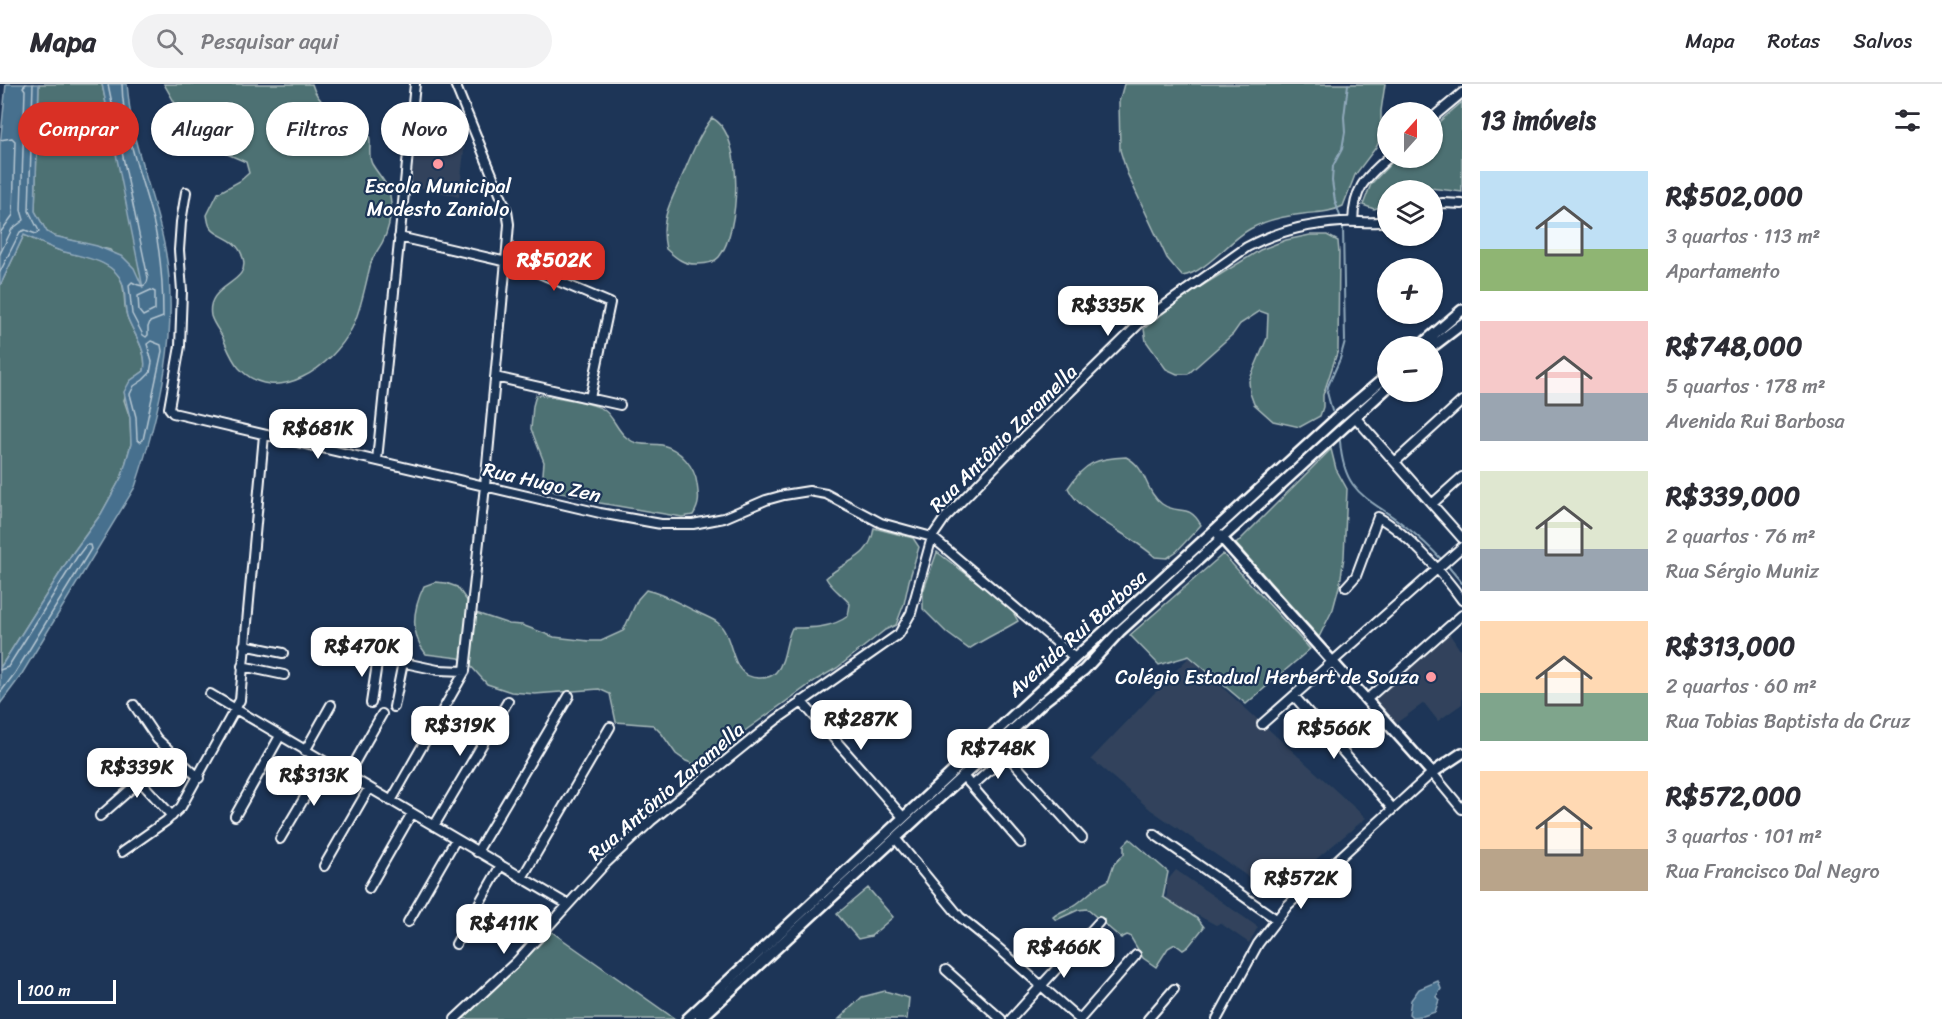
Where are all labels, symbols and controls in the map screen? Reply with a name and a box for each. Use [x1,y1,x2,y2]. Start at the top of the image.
search box [132,14,552,68]
text: Mapa [30,17,96,66]
text: Pesquisar aqui [201,22,339,61]
text: Mapa [1685,22,1734,60]
text: Rotas [1767,22,1820,60]
text: Salvos [1853,22,1912,60]
icon: search [153,25,186,58]
text: 13 imóveis [1480,97,1596,143]
chip: Comprar [18,102,139,156]
chip: Alugar [151,102,254,156]
chip: Filtros [266,102,369,156]
chip: Novo [381,102,469,156]
north arrow [1377,102,1443,168]
map controls [1377,102,1443,402]
icon: filters [1891,104,1924,137]
marker: Escola Municipal Modesto Zaniolo [431,157,445,171]
place label: Escola Municipal Modesto Zaniolo [365,169,513,227]
text: R$502,000 [1666,173,1803,219]
button: layers [1377,180,1443,246]
icon: home [1528,195,1600,267]
text: 3 quartos · 113 m² [1666,219,1820,254]
pin: R$502K [505,241,603,292]
text: R$502K [517,243,591,278]
text: Apartamento [1666,254,1780,289]
button: + [1377,258,1443,324]
pin: R$335K [1059,286,1157,337]
text: R$335K [1072,288,1144,323]
text: R$748,000 [1666,323,1802,369]
button: − [1377,336,1443,402]
icon: home [1528,345,1600,417]
street label: Rua Antônio Zaramella [921,356,1086,521]
text: 5 quartos · 178 m² [1666,369,1826,404]
text: Avenida Rui Barbosa [1666,404,1845,439]
pin: R$681K [269,409,367,460]
text: R$681K [283,411,353,446]
street label: Rua Hugo Zen [479,452,605,513]
text: R$339,000 [1666,473,1800,519]
icon: home [1528,495,1600,567]
text: 2 quartos · 76 m² [1666,519,1816,554]
text: Rua Sérgio Muniz [1666,554,1819,589]
street label: Avenida Rui Barbosa [999,560,1156,707]
text: R$313,000 [1666,623,1795,669]
pin: R$470K [313,627,411,678]
text: R$470K [325,629,399,664]
icon: home [1528,645,1600,717]
place label: Colégio Estadual Herbert de Souza [1115,660,1419,695]
text: 2 quartos · 60 m² [1666,669,1817,704]
marker: Colégio Estadual Herbert de Souza [1424,670,1438,684]
pin: R$287K [812,700,910,751]
text: R$287K [825,702,897,737]
text: Rua Tobias Baptista da Cruz [1666,704,1910,739]
pin: R$319K [411,706,509,757]
text: R$319K [425,708,495,743]
pin: R$566K [1285,709,1383,760]
text: R$566K [1298,711,1370,746]
street label: Rua Antônio Zaramella [580,713,753,870]
pin: R$748K [949,729,1047,780]
text: R$748K [961,731,1035,766]
pin: R$339K [88,748,186,799]
text: R$339K [101,750,173,785]
pin: R$313K [265,756,363,807]
text: R$313K [280,758,348,793]
text: R$572,000 [1666,773,1801,819]
icon: home [1528,795,1600,867]
text: 3 quartos · 101 m² [1666,819,1822,854]
text: Rua Francisco Dal Negro [1666,854,1880,889]
pin: R$572K [1252,859,1350,910]
text: R$572K [1265,861,1337,896]
pin: R$411K [455,904,553,955]
text: R$411K [470,906,538,941]
pin: R$466K [1015,928,1113,979]
text: R$466K [1028,930,1100,965]
text: 100 m [27,976,71,1005]
scale bar [18,977,116,1004]

